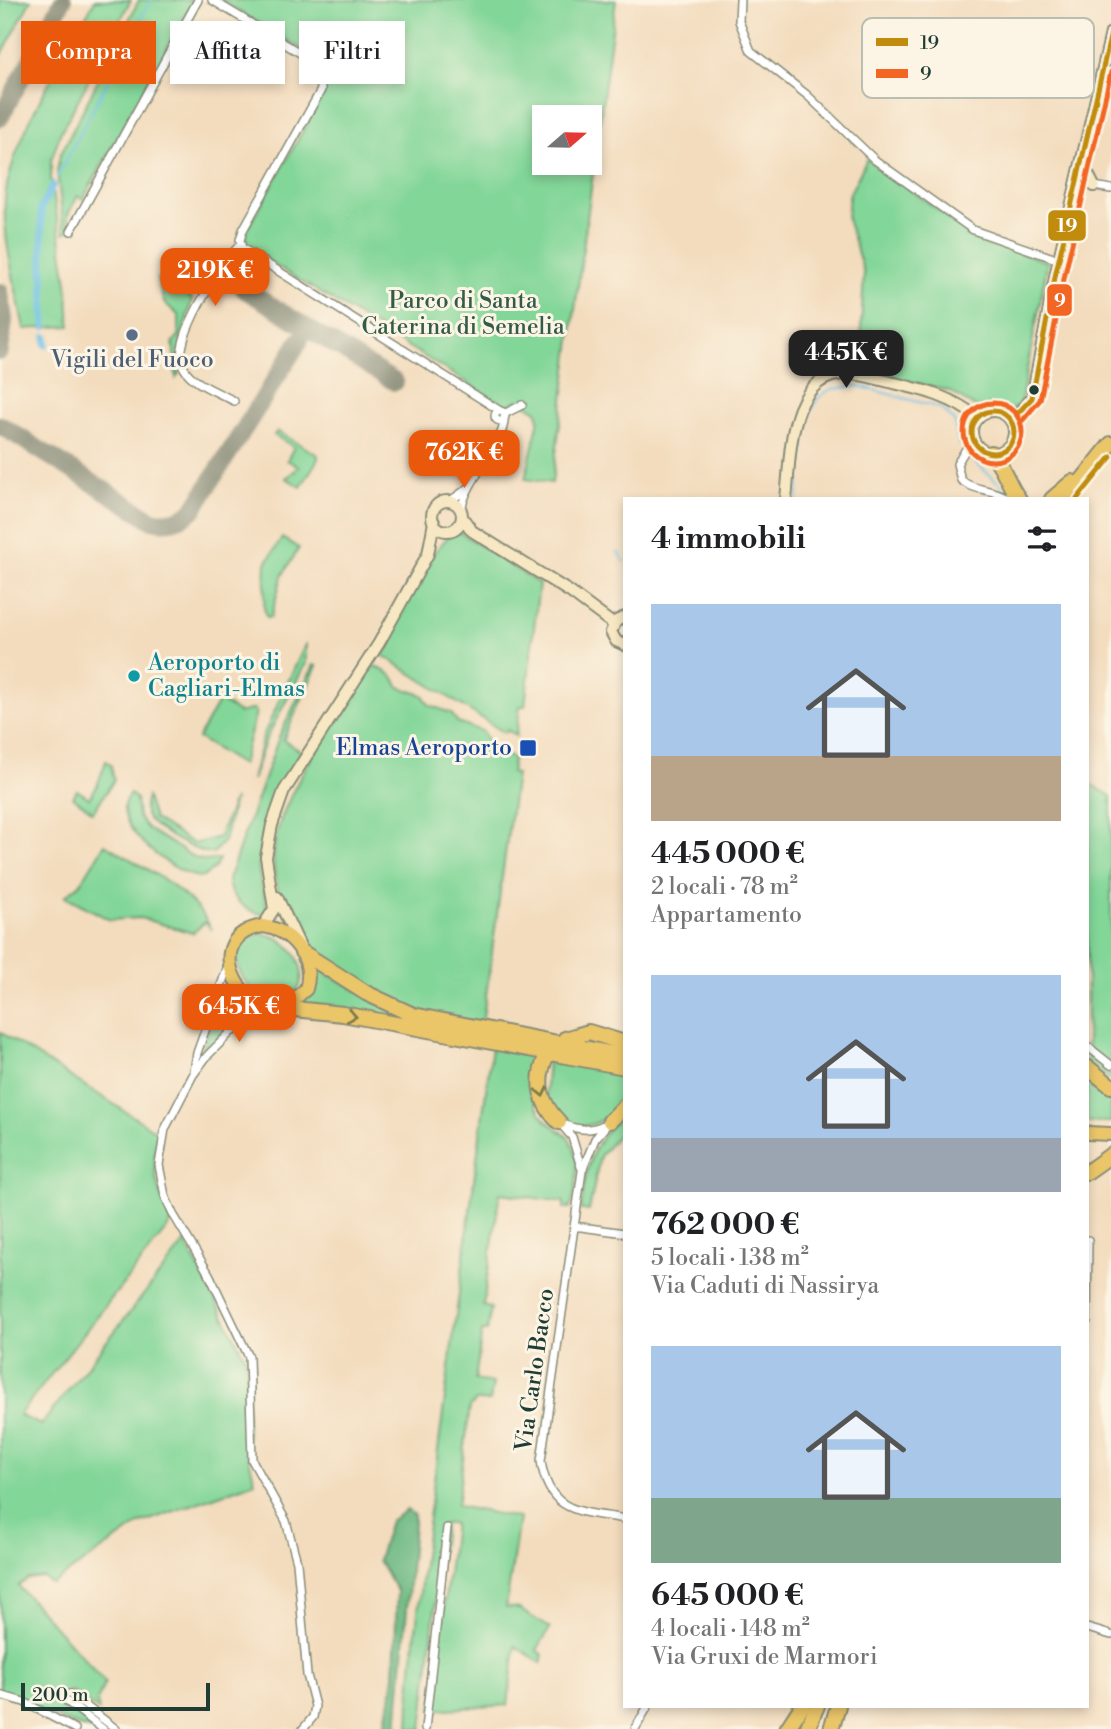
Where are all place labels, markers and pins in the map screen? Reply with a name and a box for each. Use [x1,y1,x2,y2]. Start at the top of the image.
pin: 219K € [158,248,272,308]
marker: Vigili del Fuoco [124,327,140,343]
pin: 445K € [789,330,903,390]
place label: Vigili del Fuoco [49,346,214,374]
unlabelled marker [1027,383,1041,397]
pin: 762K € [407,430,521,490]
place label: Aeroporto di Cagliari-Elmas [147,649,305,703]
marker: Aeroporto di Cagliari-Elmas [126,668,142,684]
place label: Elmas Aeroporto [336,734,512,762]
marker: Elmas Aeroporto [518,738,538,758]
pin: 645K € [182,984,296,1044]

